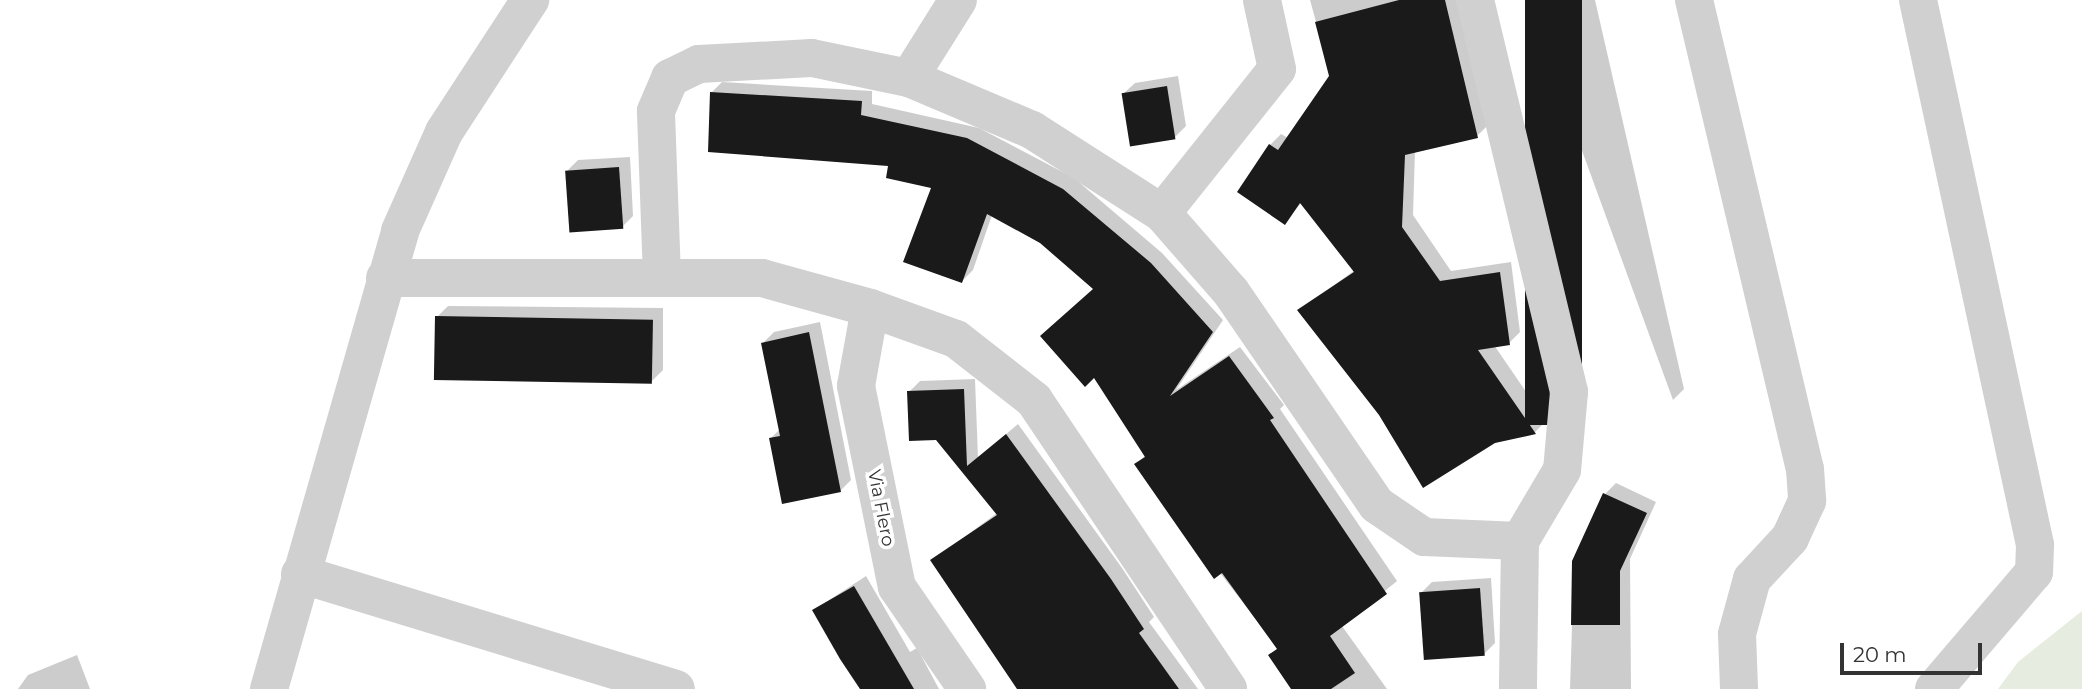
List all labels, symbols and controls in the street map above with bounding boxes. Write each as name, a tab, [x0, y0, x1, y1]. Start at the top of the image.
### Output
street label: Via Flero	[863, 468, 899, 548]
scale bar	[1844, 630, 1986, 674]
text: 20 m	[1853, 642, 1907, 667]

